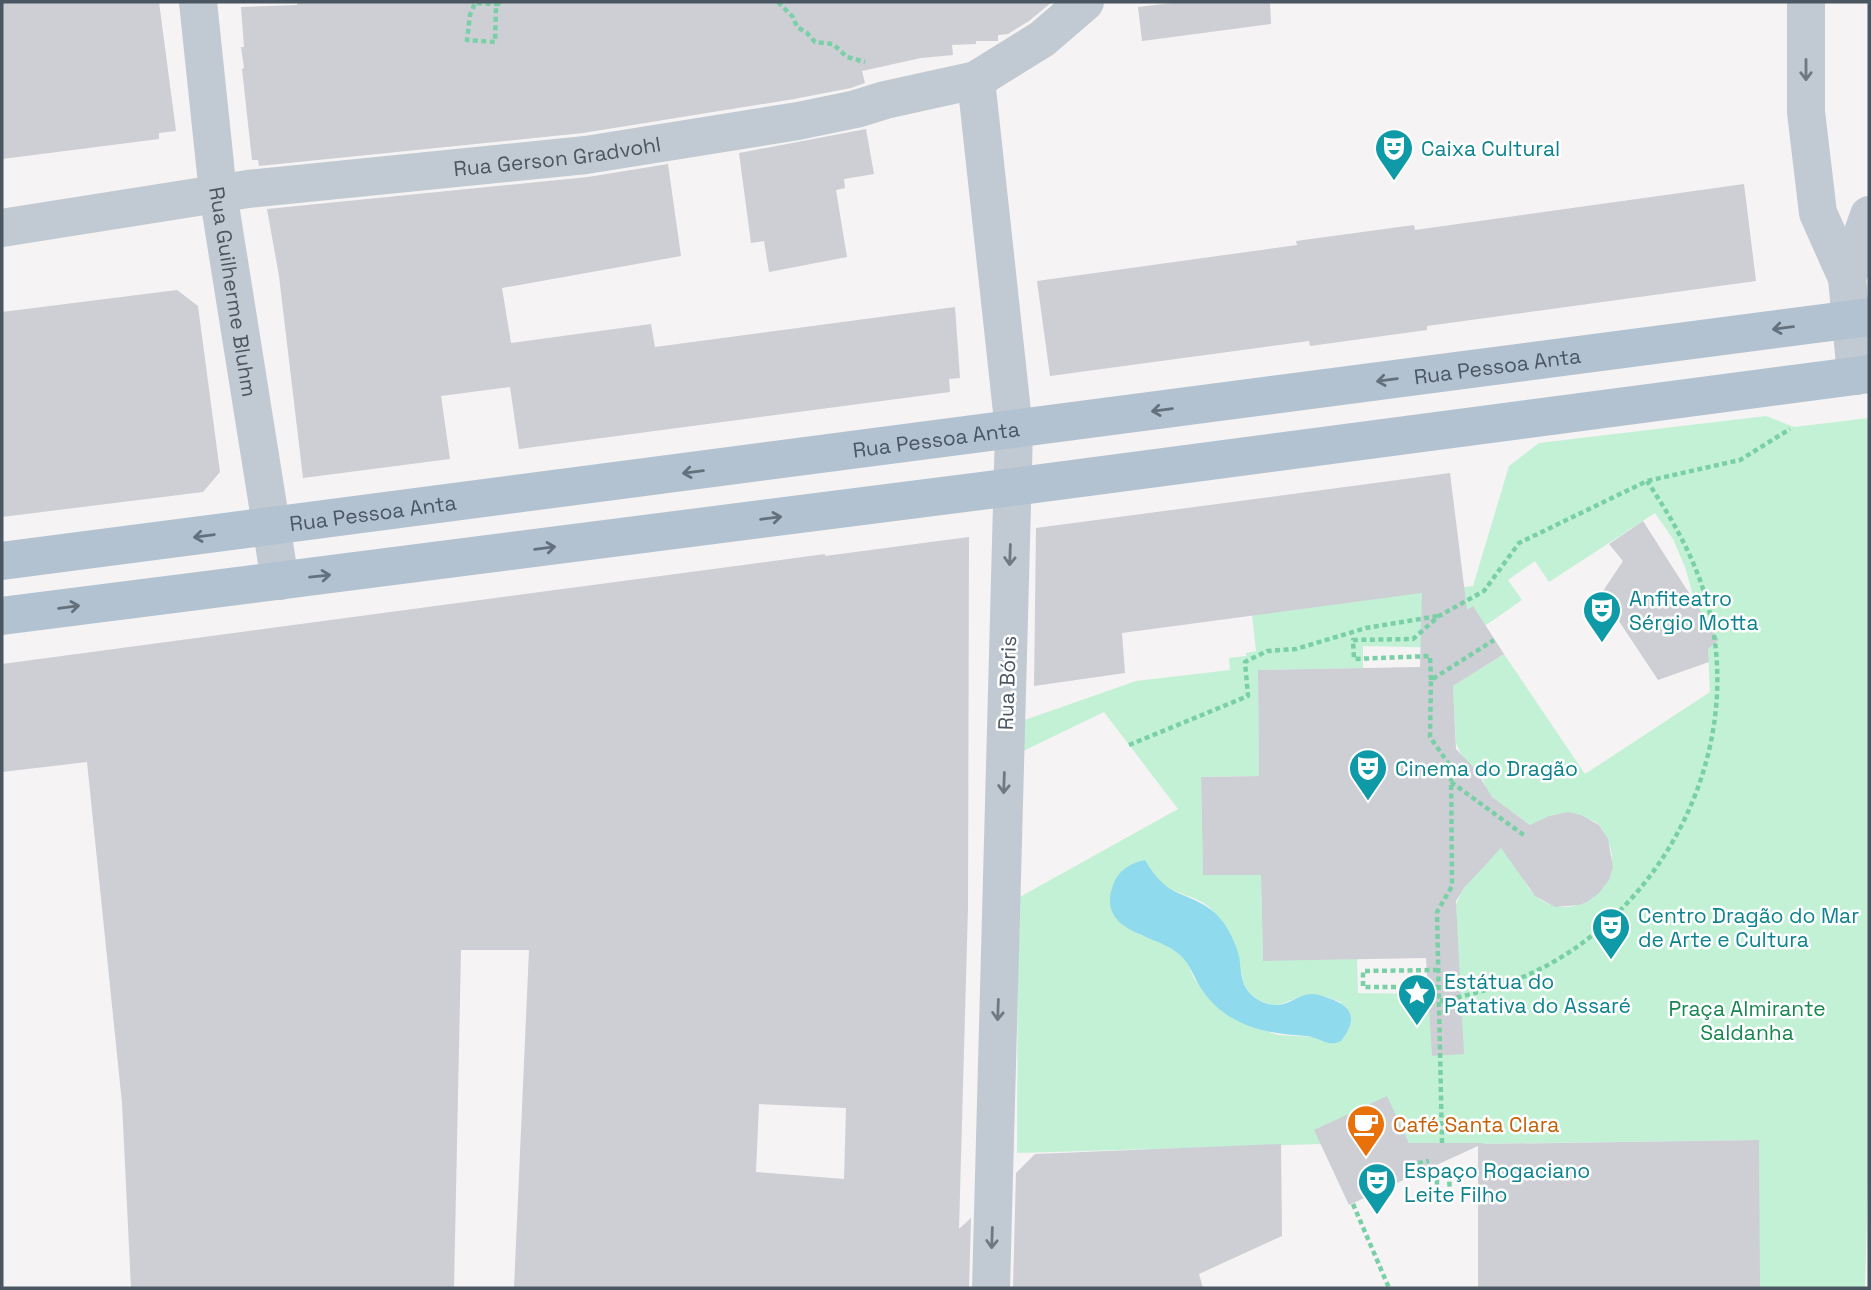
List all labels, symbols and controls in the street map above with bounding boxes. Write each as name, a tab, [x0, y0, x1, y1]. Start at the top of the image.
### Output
one-way arrow	[1799, 58, 1813, 81]
theatre icon: Caixa Cultural	[1373, 127, 1415, 182]
street label: Rua Gerson Gradvohl	[452, 130, 663, 182]
place label: Caixa Cultural	[1421, 135, 1560, 162]
street label: Rua Guilherme Bluhm	[204, 185, 264, 399]
one-way arrow	[1772, 321, 1795, 334]
street label: Rua Pessoa Anta	[1412, 341, 1582, 390]
one-way arrow	[1376, 373, 1399, 386]
one-way arrow	[1151, 404, 1174, 417]
street label: Rua Pessoa Anta	[851, 415, 1021, 463]
one-way arrow	[682, 465, 705, 478]
street label: Rua Pessoa Anta	[288, 488, 458, 537]
one-way arrow	[759, 512, 782, 525]
one-way arrow	[193, 529, 216, 542]
one-way arrow	[533, 541, 556, 554]
one-way arrow	[1004, 544, 1017, 567]
one-way arrow	[308, 570, 330, 583]
place label: Anfiteatro Sérgio Motta	[1629, 585, 1759, 636]
theatre icon: Anfiteatro Sérgio Motta	[1581, 589, 1623, 644]
one-way arrow	[58, 600, 80, 613]
street label: Rua Bóris	[992, 635, 1022, 731]
theatre icon: Cinema do Dragão	[1347, 747, 1389, 802]
place label: Cinema do Dragão	[1395, 755, 1578, 782]
one-way arrow	[998, 771, 1011, 794]
place label: Centro Dragão do Mar de Arte e Cultura	[1638, 902, 1859, 953]
theatre icon: Centro Dragão do Mar de Arte e Cultura	[1590, 906, 1632, 961]
place label: Estátua do Patativa do Assaré	[1444, 968, 1631, 1019]
place icon: Estátua do Patativa do Assaré	[1396, 972, 1438, 1027]
park label: Praça Almirante Saldanha	[1668, 995, 1826, 1046]
one-way arrow	[992, 999, 1005, 1022]
cafe icon: Café Santa Clara	[1345, 1103, 1387, 1158]
place label: Café Santa Clara	[1393, 1111, 1559, 1138]
place label: Espaço Rogaciano Leite Filho	[1404, 1157, 1590, 1208]
theatre icon: Espaço Rogaciano Leite Filho	[1356, 1161, 1398, 1216]
one-way arrow	[986, 1226, 999, 1249]

